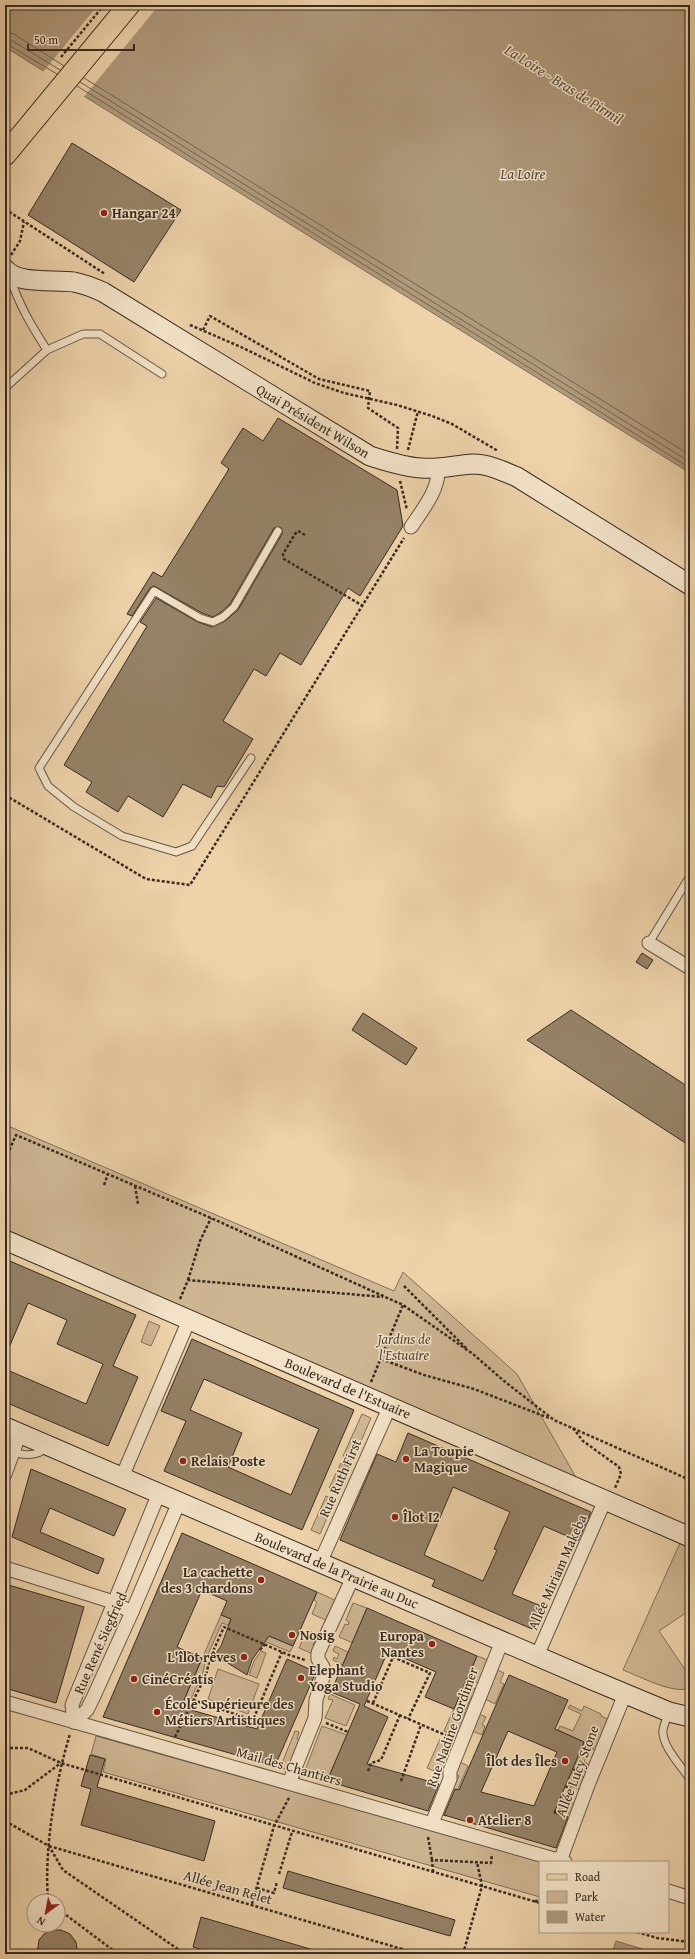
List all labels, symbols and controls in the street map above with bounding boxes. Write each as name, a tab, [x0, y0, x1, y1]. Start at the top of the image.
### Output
scale bar	[28, 26, 134, 52]
text: 50 m	[34, 31, 58, 48]
water label: La Loire - Bras de Pirmil	[500, 39, 627, 129]
water label: La Loire	[499, 163, 546, 184]
place label: Hangar 24	[112, 203, 176, 223]
marker: Hangar 24	[99, 208, 109, 218]
street label: Quai Président Wilson	[252, 379, 374, 463]
park label: Jardins de l'Estuaire	[375, 1329, 431, 1365]
street label: Boulevard de l'Estuaire	[282, 1352, 415, 1424]
street label: Rue Ruth First	[314, 1436, 366, 1520]
place label: La Toupie Magique	[414, 1441, 474, 1477]
place label: Relais Poste	[191, 1451, 265, 1471]
marker: La Toupie Magique	[401, 1454, 411, 1464]
marker: Relais Poste	[178, 1456, 188, 1466]
place label: Îlot I2	[402, 1507, 440, 1527]
street label: Allée Miriam Makeba	[523, 1511, 592, 1633]
marker: Îlot I2	[390, 1512, 400, 1522]
street label: Boulevard de la Prairie au Duc	[252, 1526, 422, 1614]
place label: La cachette des 3 chardons	[161, 1562, 253, 1598]
marker: La cachette des 3 chardons	[256, 1575, 266, 1585]
street label: Rue René Siegfried	[69, 1588, 132, 1697]
place label: Nosig	[300, 1625, 335, 1645]
place label: Europa Nantes	[380, 1626, 425, 1662]
marker: Nosig	[287, 1630, 297, 1640]
marker: Europa Nantes	[427, 1639, 437, 1649]
place label: L'îlot rêves	[167, 1647, 236, 1667]
marker: L'îlot rêves	[239, 1652, 249, 1662]
place label: Elephant Yoga Studio	[309, 1660, 383, 1696]
street label: Rue Nadine Gordimer	[421, 1664, 483, 1790]
place label: CinéCréatis	[142, 1669, 213, 1689]
marker: Elephant Yoga Studio	[296, 1673, 306, 1683]
marker: CinéCréatis	[129, 1674, 139, 1684]
place label: École Supérieure des Métiers Artistiques	[165, 1694, 294, 1730]
marker: École Supérieure des Métiers Artistiques	[152, 1707, 162, 1717]
street label: Allée Lucy Stone	[550, 1722, 604, 1820]
street label: Mail des Chantiers	[234, 1741, 344, 1791]
place label: Îlot des Îles	[485, 1751, 557, 1771]
marker: Îlot des Îles	[560, 1756, 570, 1766]
place label: Atelier 8	[478, 1810, 531, 1830]
marker: Atelier 8	[465, 1815, 475, 1825]
legend	[539, 1861, 669, 1933]
street label: Allée Jean Relet	[181, 1865, 275, 1909]
text: Road	[575, 1868, 601, 1885]
text: Park	[575, 1888, 599, 1905]
north arrow	[26, 1893, 66, 1933]
text: Water	[575, 1908, 605, 1925]
text: N	[33, 1912, 48, 1930]

